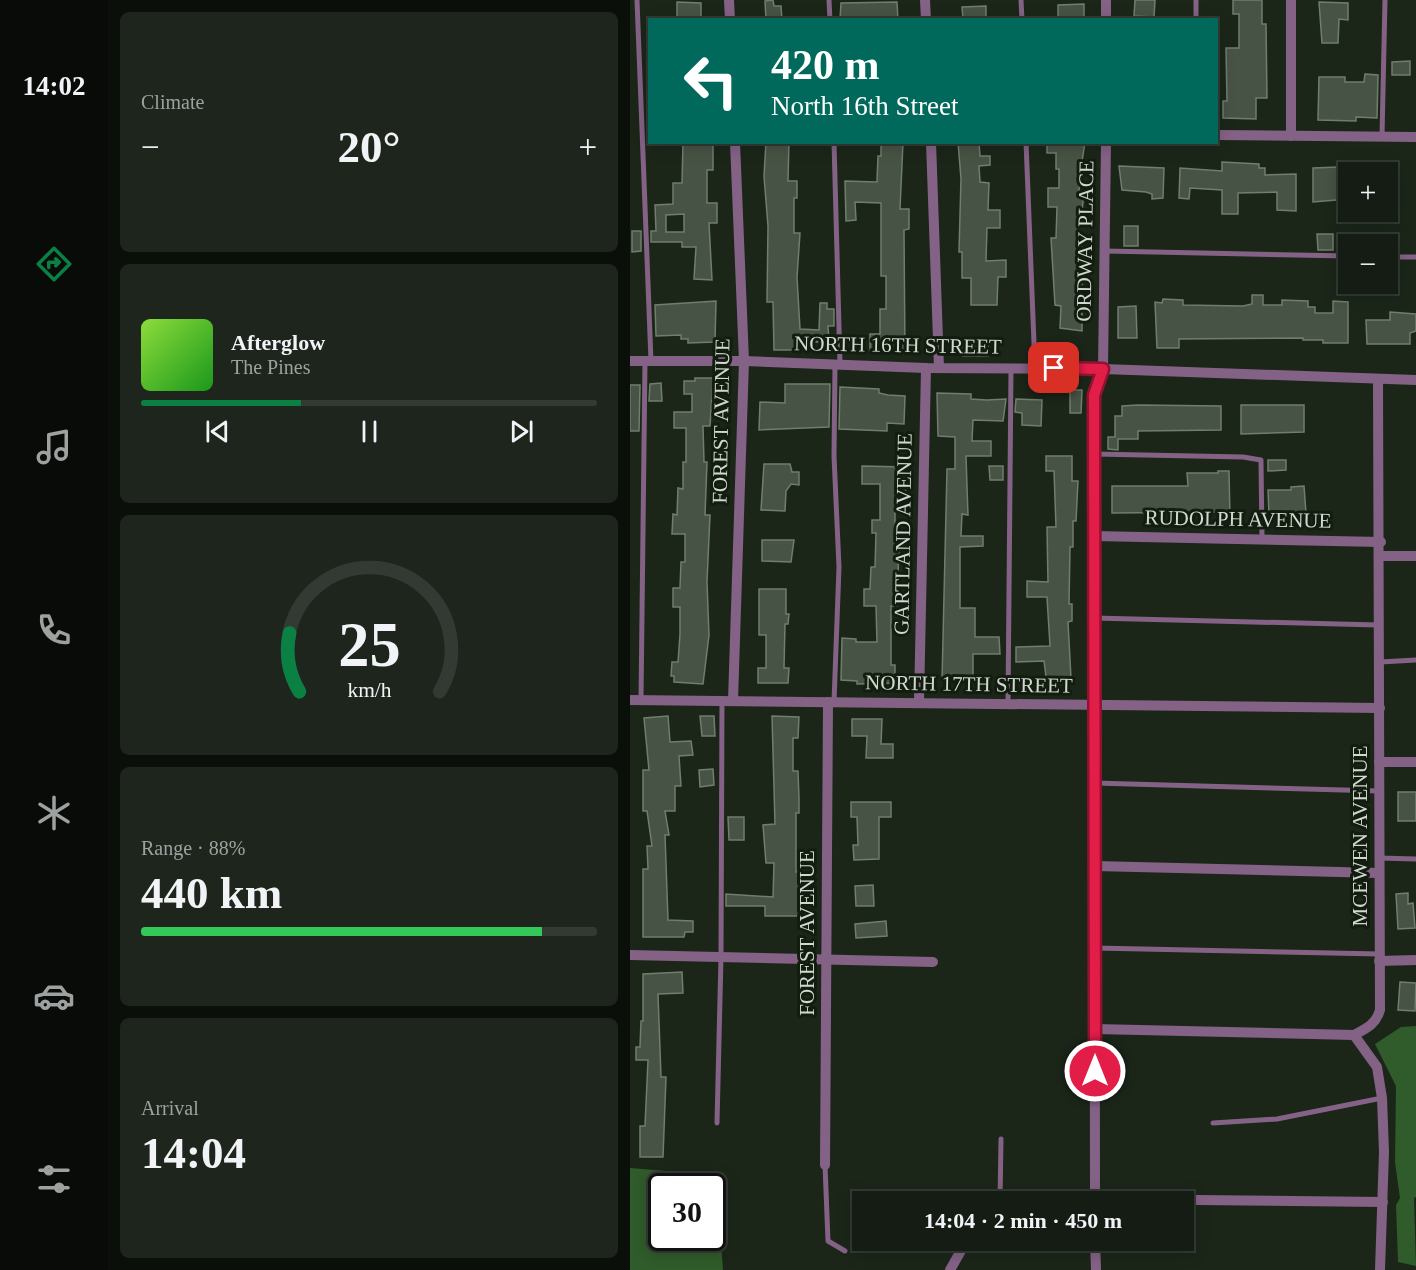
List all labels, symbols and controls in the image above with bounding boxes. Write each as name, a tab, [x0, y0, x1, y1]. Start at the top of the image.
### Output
icon: left	[672, 42, 750, 120]
text: 420 m	[771, 42, 880, 88]
text: 14:02	[23, 71, 86, 101]
text: Climate	[141, 91, 204, 113]
text: North 16th Street	[771, 91, 958, 121]
text: 20°	[338, 122, 401, 172]
text: −	[141, 129, 160, 165]
text: +	[578, 129, 597, 165]
street label: ORDWAY PLACE	[1072, 160, 1098, 322]
map controls	[1338, 162, 1398, 294]
button: +	[1338, 162, 1398, 222]
button: −	[1338, 234, 1398, 294]
icon: directions	[33, 243, 75, 285]
text: Afterglow	[231, 330, 325, 355]
street label: NORTH 16TH STREET	[794, 331, 1002, 359]
street label: FOREST AVENUE	[708, 338, 734, 504]
pin	[1028, 342, 1079, 393]
icon: arrive	[1037, 351, 1070, 384]
text: The Pines	[231, 356, 310, 378]
icon: previous	[201, 415, 234, 448]
icon: pause	[353, 415, 386, 448]
icon: next	[505, 415, 538, 448]
icon: music	[33, 426, 75, 468]
street label: GARTLAND AVENUE	[889, 433, 917, 635]
street label: RUDOLPH AVENUE	[1144, 505, 1332, 533]
icon: phone	[33, 609, 75, 651]
text: 25	[338, 610, 400, 679]
street label: NORTH 17TH STREET	[865, 670, 1073, 698]
text: km/h	[347, 678, 391, 702]
street label: MCEWEN AVENUE	[1348, 745, 1372, 927]
icon: climate	[33, 792, 75, 834]
text: Range · 88%	[141, 837, 245, 859]
street label: FOREST AVENUE	[795, 850, 819, 1016]
text: 440 km	[141, 868, 282, 918]
icon: car	[33, 975, 75, 1017]
position arrow	[1063, 1039, 1127, 1103]
text: Arrival	[141, 1097, 199, 1119]
text: 14:04	[141, 1128, 246, 1178]
icon: filters	[33, 1158, 75, 1200]
speed limit sign: 30	[648, 1173, 726, 1251]
text: 14:04 · 2 min · 450 m	[924, 1208, 1122, 1233]

